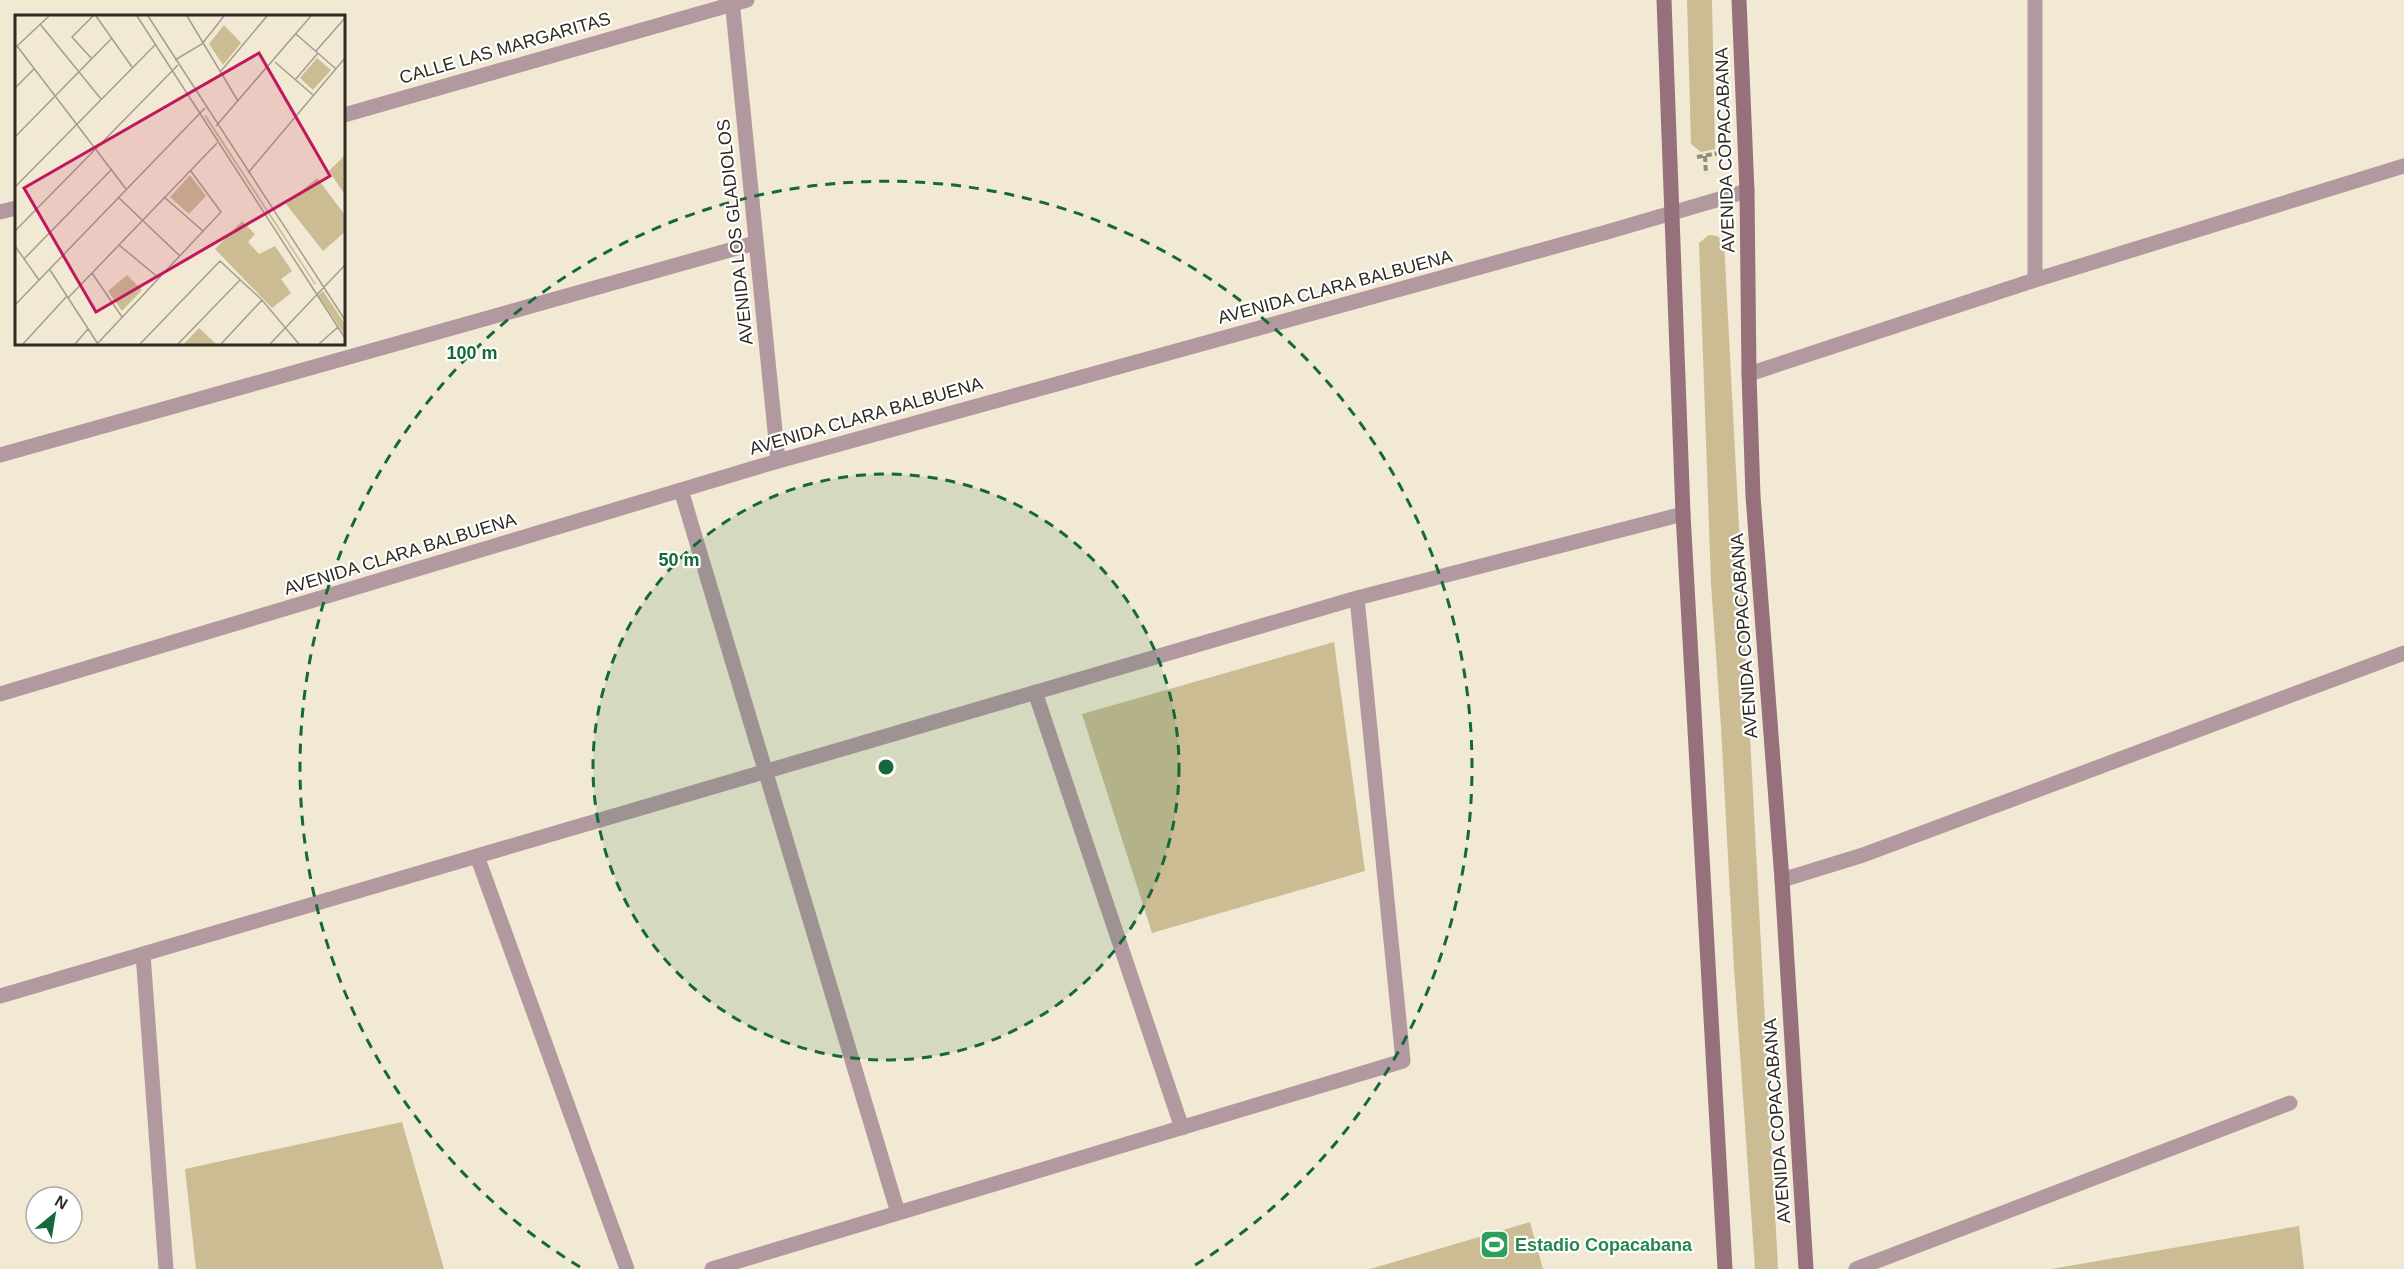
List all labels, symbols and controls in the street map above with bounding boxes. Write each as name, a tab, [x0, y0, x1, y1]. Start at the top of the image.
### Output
street label: CALLE LAS MARGARITAS	[397, 8, 613, 88]
inset map	[15, 15, 345, 345]
street label: AVENIDA COPACABANA	[1711, 47, 1739, 253]
street label: AVENIDA LOS GLADIOLOS	[713, 118, 757, 346]
street label: AVENIDA CLARA BALBUENA	[1216, 246, 1454, 328]
text: 100 m	[446, 343, 498, 363]
street label: AVENIDA CLARA BALBUENA	[747, 373, 985, 459]
street label: AVENIDA CLARA BALBUENA	[281, 509, 519, 599]
street label: AVENIDA COPACABANA	[1727, 533, 1761, 739]
text: 50 m	[658, 550, 700, 570]
centre of rings	[876, 757, 896, 777]
street label: AVENIDA COPACABANA	[1760, 1018, 1794, 1224]
north arrow	[24, 1185, 84, 1245]
text: N	[52, 1192, 71, 1213]
sports icon: Estadio Copacabana	[1478, 1229, 1510, 1261]
place label: Estadio Copacabana	[1515, 1235, 1693, 1255]

